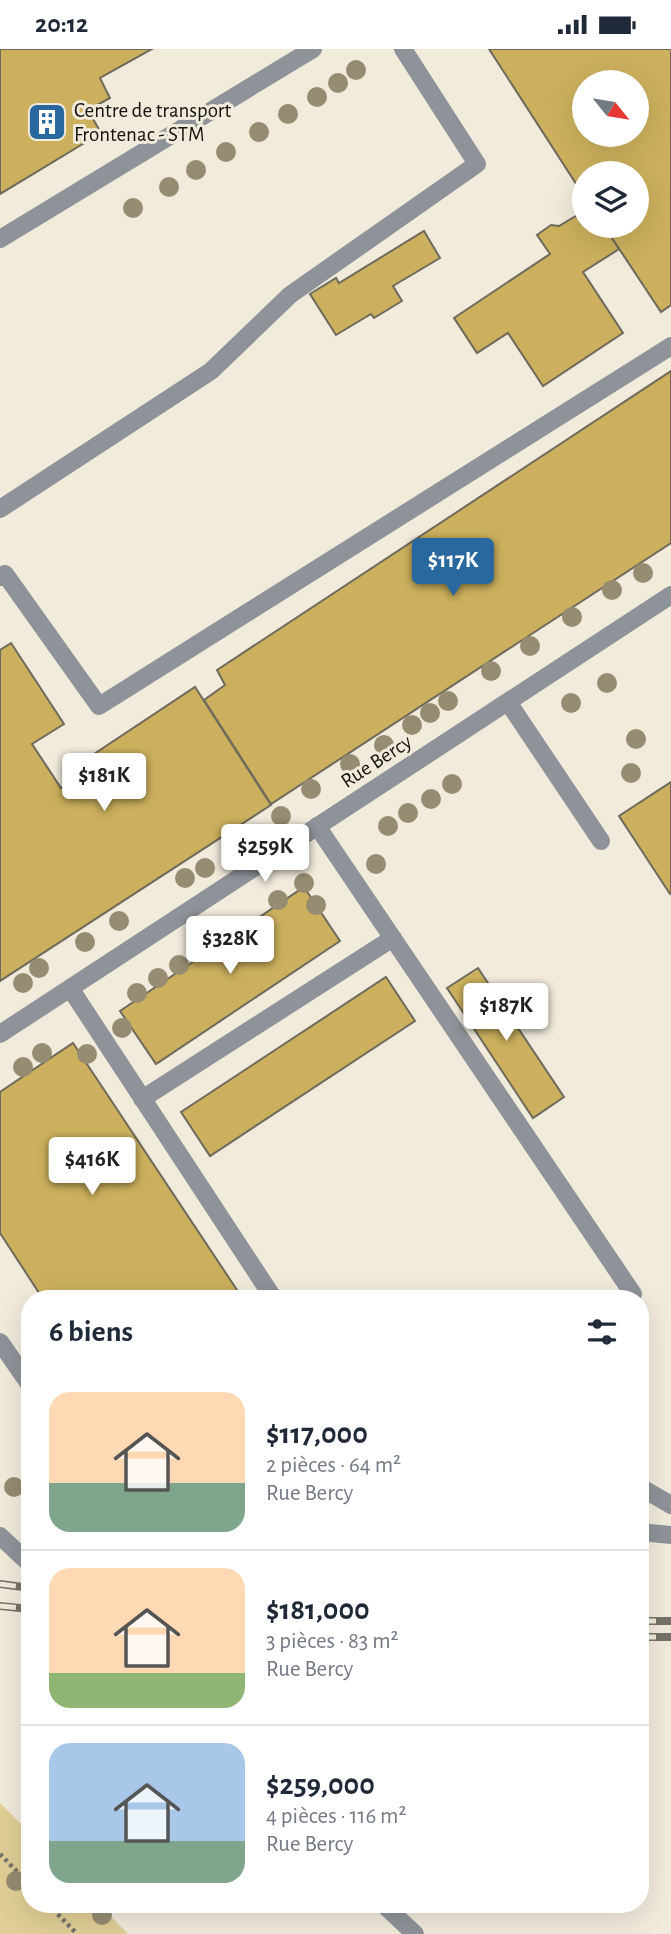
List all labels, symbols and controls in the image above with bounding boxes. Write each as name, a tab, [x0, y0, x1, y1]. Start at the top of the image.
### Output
text: 20:12	[35, 11, 88, 37]
north arrow	[572, 70, 649, 147]
map controls	[572, 70, 649, 238]
place label: Centre de transport Frontenac - STM	[74, 100, 232, 145]
building icon: Centre de transport Frontenac - STM	[26, 101, 68, 143]
button: layers	[572, 161, 649, 238]
pin: $117K	[404, 539, 502, 598]
text: $117K	[428, 549, 478, 572]
street label: Rue Bercy	[337, 731, 415, 792]
pin: $181K	[55, 753, 153, 813]
text: $181K	[78, 764, 130, 787]
pin: $259K	[216, 825, 314, 884]
text: $259K	[237, 835, 293, 858]
pin: $328K	[181, 916, 279, 976]
text: $328K	[202, 927, 258, 950]
pin: $187K	[457, 983, 555, 1043]
text: $187K	[479, 994, 533, 1017]
pin: $416K	[43, 1137, 141, 1197]
text: $416K	[65, 1148, 119, 1171]
icon: filters	[583, 1313, 621, 1351]
text: 6 biens	[49, 1317, 133, 1347]
text: $117,000	[266, 1419, 368, 1449]
icon: home	[105, 1420, 189, 1504]
text: 2 pièces · 64 m²	[266, 1454, 401, 1477]
text: Rue Bercy	[266, 1482, 353, 1505]
text: $181,000	[266, 1595, 370, 1625]
icon: home	[105, 1596, 189, 1680]
text: 3 pièces · 83 m²	[266, 1630, 399, 1653]
text: Rue Bercy	[266, 1658, 353, 1681]
text: $259,000	[266, 1770, 375, 1800]
icon: home	[105, 1771, 189, 1855]
text: 4 pièces · 116 m²	[266, 1805, 406, 1828]
text: Rue Bercy	[266, 1833, 353, 1856]

